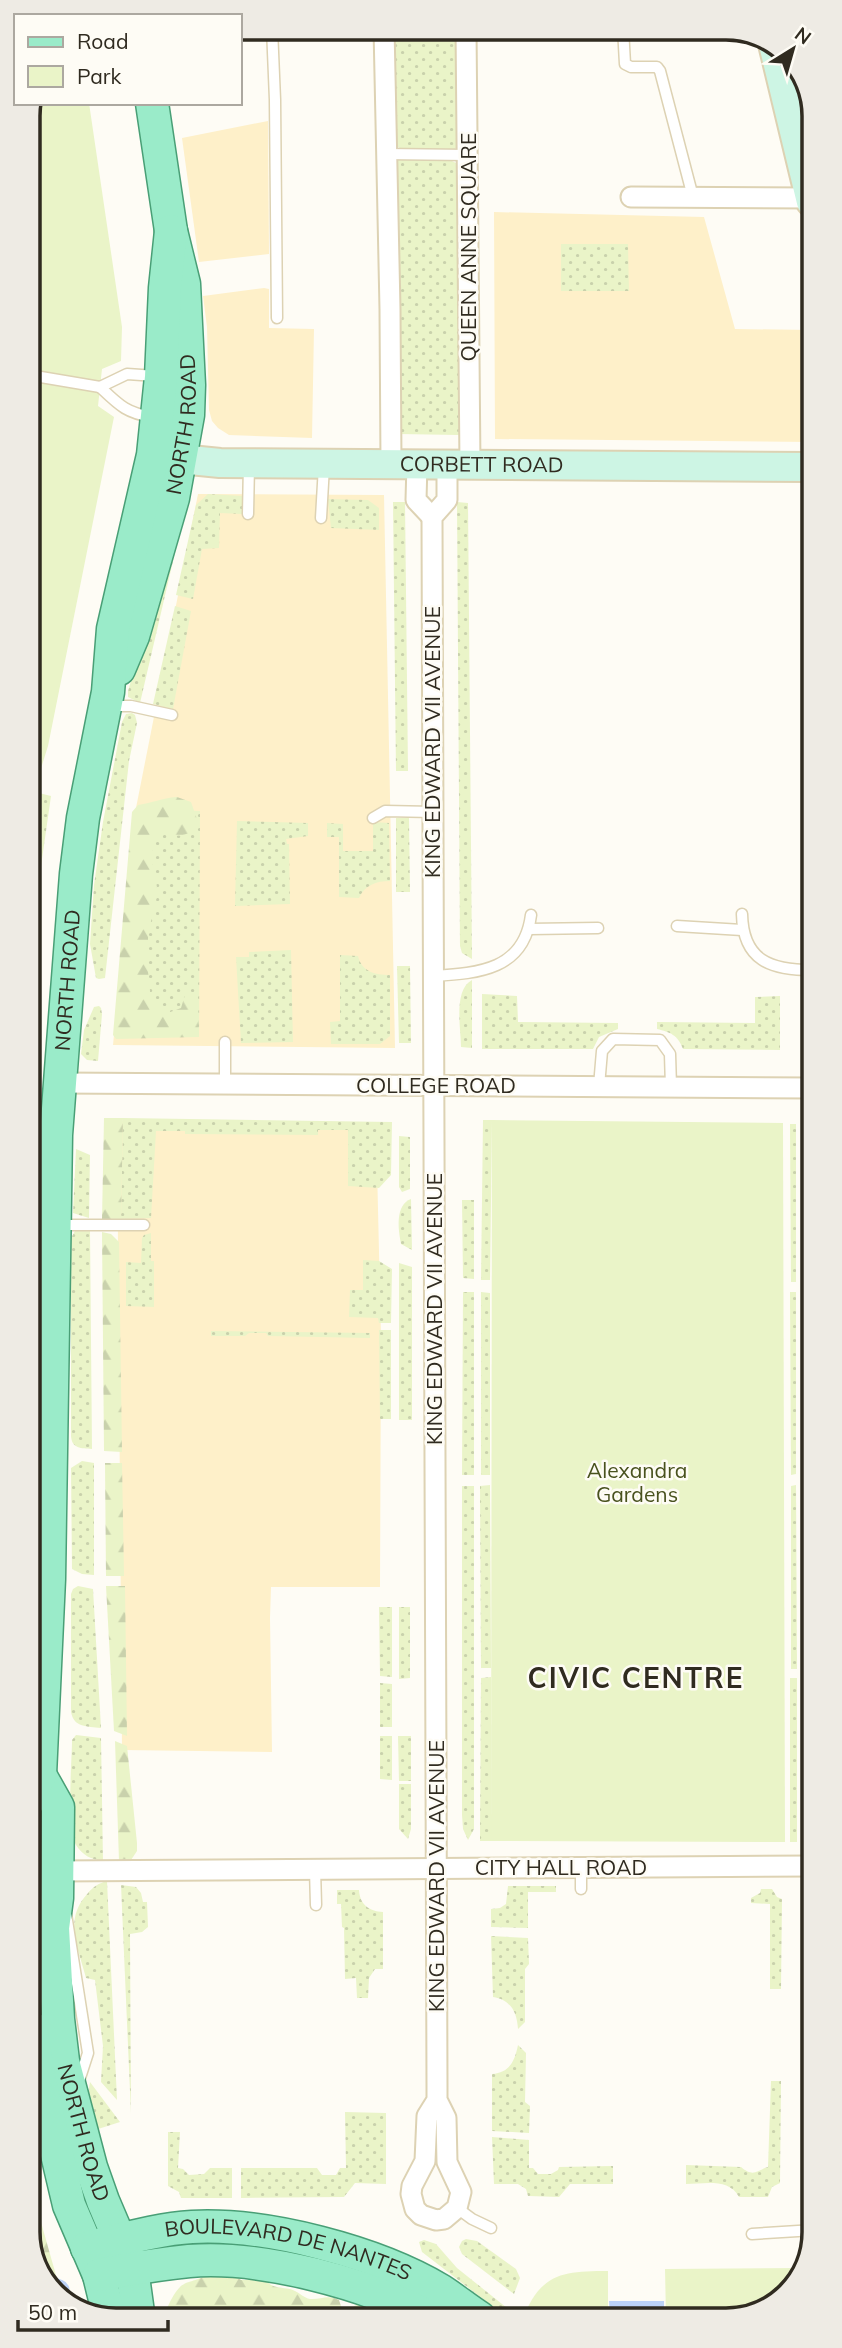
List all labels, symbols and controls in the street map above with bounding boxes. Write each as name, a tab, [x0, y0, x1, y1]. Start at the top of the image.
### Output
legend	[14, 14, 242, 105]
north arrow	[758, 14, 828, 84]
text: N	[790, 22, 816, 49]
text: Road	[77, 28, 128, 54]
text: Park	[77, 63, 121, 89]
street label: QUEEN ANNE SQUARE	[455, 133, 481, 361]
street label: NORTH ROAD	[160, 353, 201, 497]
street label: CORBETT ROAD	[400, 450, 564, 477]
street label: KING EDWARD VII AVENUE	[419, 606, 445, 878]
street label: NORTH ROAD	[48, 908, 85, 1052]
street label: COLLEGE ROAD	[356, 1072, 516, 1098]
street label: KING EDWARD VII AVENUE	[421, 1173, 447, 1445]
park label: Alexandra Gardens	[587, 1457, 687, 1507]
district label: CIVIC CENTRE	[528, 1660, 744, 1695]
street label: KING EDWARD VII AVENUE	[423, 1740, 449, 2012]
street label: CITY HALL ROAD	[475, 1854, 647, 1880]
street label: NORTH ROAD	[52, 2061, 116, 2205]
street label: BOULEVARD DE NANTES	[163, 2213, 416, 2285]
scale bar	[18, 2288, 168, 2332]
text: 50 m	[28, 2299, 77, 2325]

